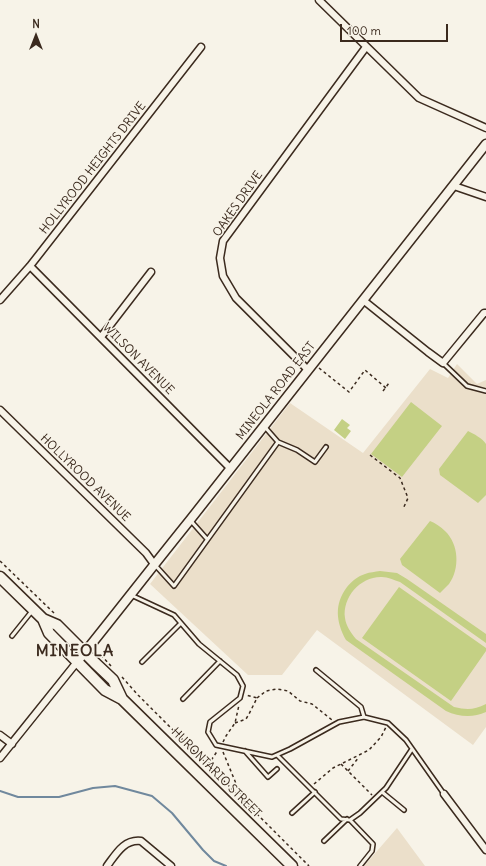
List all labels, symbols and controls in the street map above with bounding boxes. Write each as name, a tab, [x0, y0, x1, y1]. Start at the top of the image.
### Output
north arrow	[16, 16, 56, 56]
scale bar	[342, 16, 450, 42]
text: N	[32, 17, 40, 31]
text: 100 m	[347, 23, 381, 38]
street label: HOLLYROOD HEIGHTS DRIVE	[37, 99, 149, 237]
street label: OAKES DRIVE	[210, 168, 266, 240]
street label: WILSON AVENUE	[99, 320, 177, 398]
street label: MINEOLA ROAD EAST	[233, 339, 319, 443]
street label: HOLLYROOD AVENUE	[37, 431, 133, 525]
district label: MINEOLA	[36, 641, 114, 661]
street label: HURONTARIO STREET	[168, 725, 264, 821]

